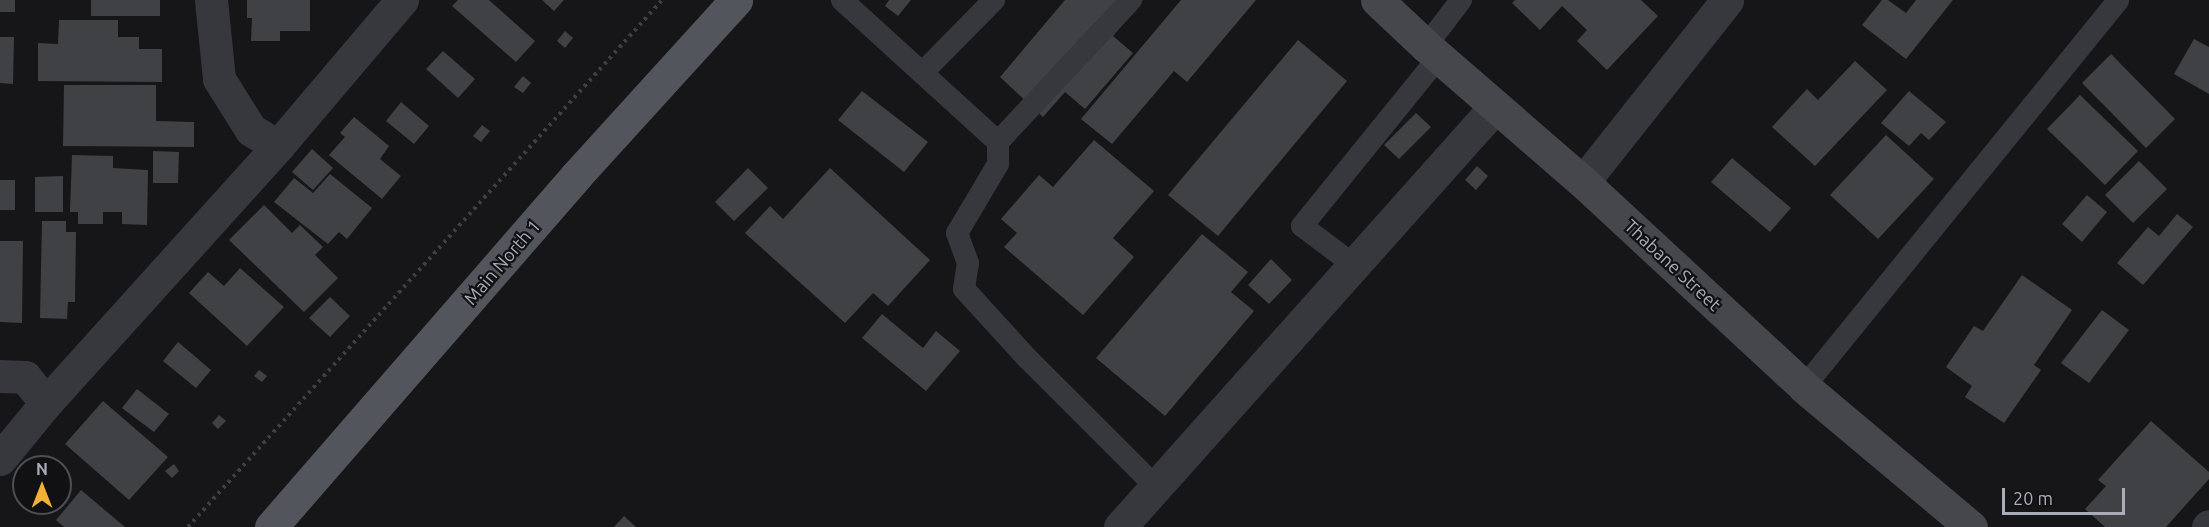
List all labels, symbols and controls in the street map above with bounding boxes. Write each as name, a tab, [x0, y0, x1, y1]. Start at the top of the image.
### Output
street label: Main North 1	[459, 215, 545, 309]
street label: Thabane Street	[1620, 215, 1726, 315]
north arrow	[12, 455, 72, 515]
text: N	[36, 460, 48, 478]
scale bar	[2005, 476, 2128, 514]
text: 20 m	[2013, 488, 2053, 508]

